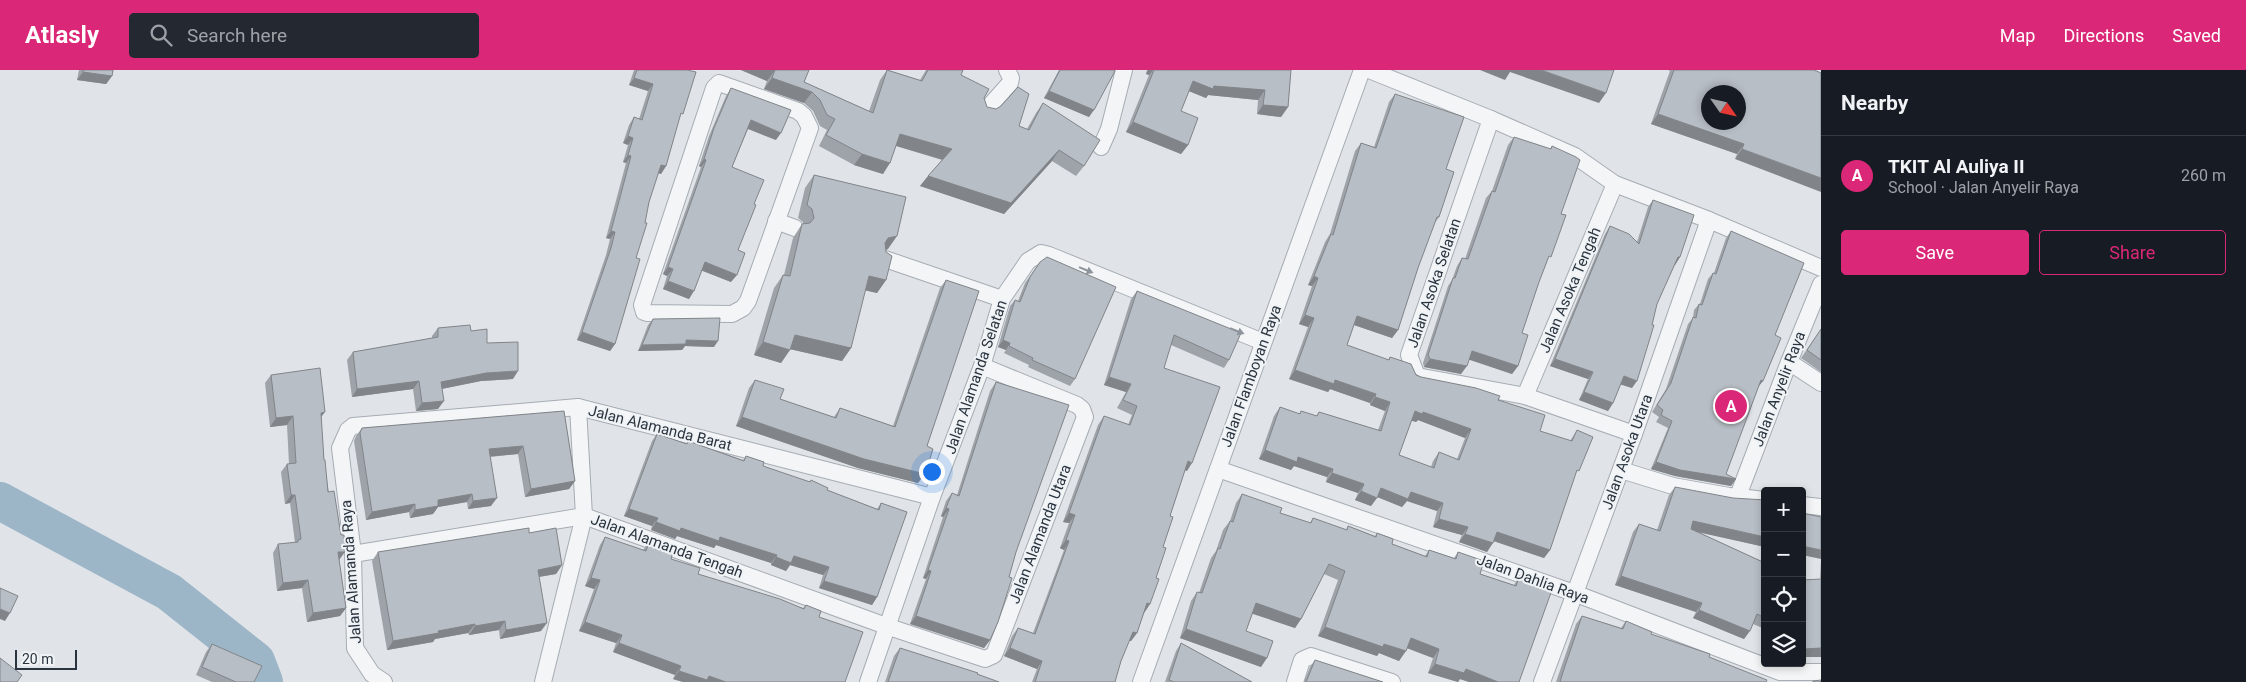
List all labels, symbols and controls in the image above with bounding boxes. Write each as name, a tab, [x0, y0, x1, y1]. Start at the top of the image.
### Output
search box	[129, 13, 479, 58]
text: Atlasly	[25, 21, 99, 49]
icon: search	[147, 21, 175, 49]
text: Search here	[187, 24, 287, 47]
text: Map	[2000, 25, 2035, 46]
text: Directions	[2063, 25, 2144, 46]
text: Saved	[2172, 25, 2221, 46]
north arrow	[1701, 85, 1746, 130]
text: Nearby	[1841, 91, 1908, 115]
text: TKIT Al Auliya II	[1888, 155, 2024, 178]
text: A	[1852, 166, 1862, 185]
text: 260 m	[2181, 166, 2226, 185]
text: School · Jalan Anyelir Raya	[1888, 178, 2079, 197]
street label: Jalan Asoka Selatan	[1403, 216, 1465, 350]
street label: Jalan Asoka Tengah	[1535, 224, 1605, 356]
button: Save	[1841, 230, 2029, 275]
button: Share	[2039, 230, 2226, 275]
one-way arrow	[1079, 267, 1094, 275]
street label: Jalan Alamanda Selatan	[941, 298, 1011, 456]
street label: Jalan Flamboyan Raya	[1217, 302, 1285, 450]
one-way arrow	[1230, 327, 1245, 335]
street label: Jalan Anyelir Raya	[1749, 329, 1809, 449]
pin: A	[1715, 387, 1747, 425]
street label: Jalan Asoka Utara	[1598, 392, 1656, 512]
street label: Jalan Alamanda Barat	[586, 401, 734, 455]
your location	[919, 459, 945, 485]
street label: Jalan Alamanda Utara	[1005, 462, 1075, 606]
map controls	[1761, 487, 1806, 667]
button: +	[1761, 487, 1806, 532]
street label: Jalan Alamanda Raya	[337, 499, 365, 645]
street label: Jalan Alamanda Tengah	[588, 510, 746, 582]
button: −	[1761, 532, 1806, 577]
street label: Jalan Dahlia Raya	[1474, 550, 1592, 608]
button: locate	[1761, 577, 1806, 622]
button: layers	[1761, 622, 1806, 667]
scale bar	[15, 647, 78, 670]
text: 20 m	[22, 651, 54, 667]

